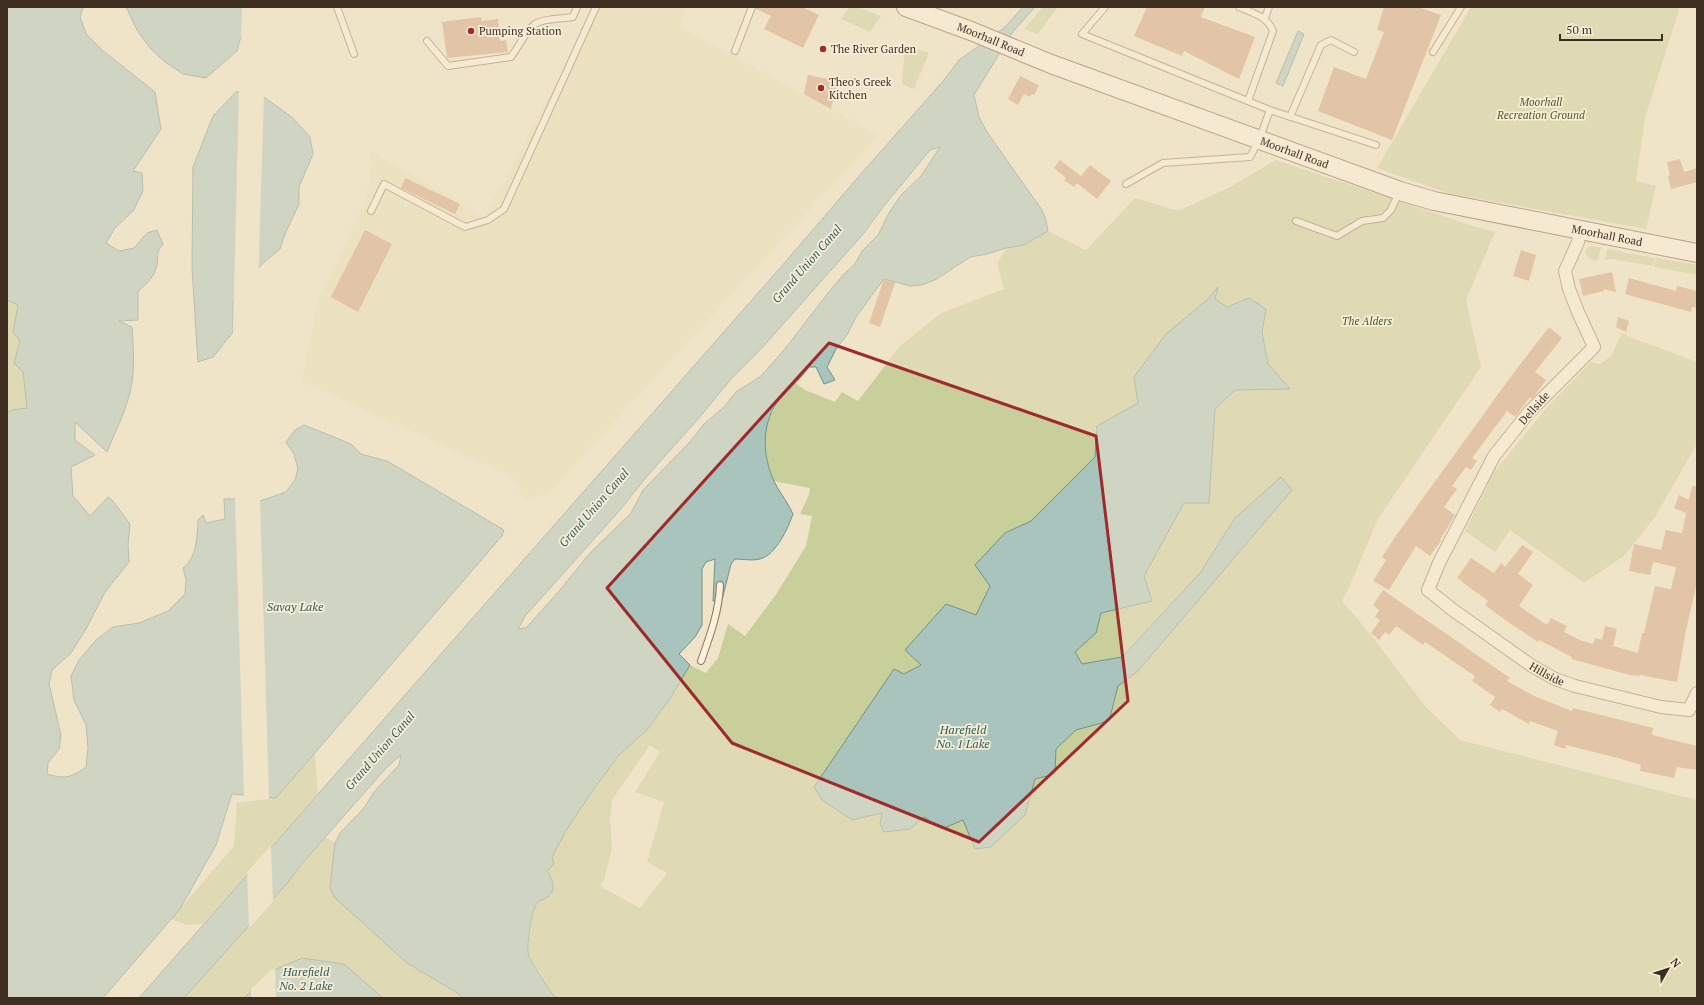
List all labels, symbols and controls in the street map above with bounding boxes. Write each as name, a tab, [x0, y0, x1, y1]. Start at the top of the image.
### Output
scale bar	[1560, 16, 1662, 42]
street label: Moorhall Road	[955, 20, 1027, 59]
text: 50 m	[1566, 22, 1593, 37]
place label: Pumping Station	[479, 24, 562, 38]
marker: Pumping Station	[466, 26, 476, 36]
place label: The River Garden	[831, 42, 917, 56]
marker: The River Garden	[818, 44, 828, 54]
place label: Theo's Greek Kitchen	[829, 75, 892, 102]
marker: Theo's Greek Kitchen	[816, 83, 826, 93]
park label: Moorhall Recreation Ground	[1496, 95, 1585, 122]
street label: Moorhall Road	[1258, 134, 1331, 171]
water label: Grand Union Canal	[769, 221, 845, 306]
street label: Moorhall Road	[1570, 221, 1644, 249]
park label: The Alders	[1342, 314, 1393, 328]
street label: Dellside	[1516, 388, 1553, 427]
water label: Grand Union Canal	[556, 465, 632, 550]
water label: Savay Lake	[267, 599, 324, 614]
street label: Hillside	[1527, 659, 1567, 689]
water label: Grand Union Canal	[342, 708, 418, 793]
water label: Harefield No. 1 Lake	[935, 722, 990, 751]
north arrow	[1648, 949, 1688, 989]
text: N	[1668, 955, 1684, 971]
water label: Harefield No. 2 Lake	[278, 964, 333, 993]

